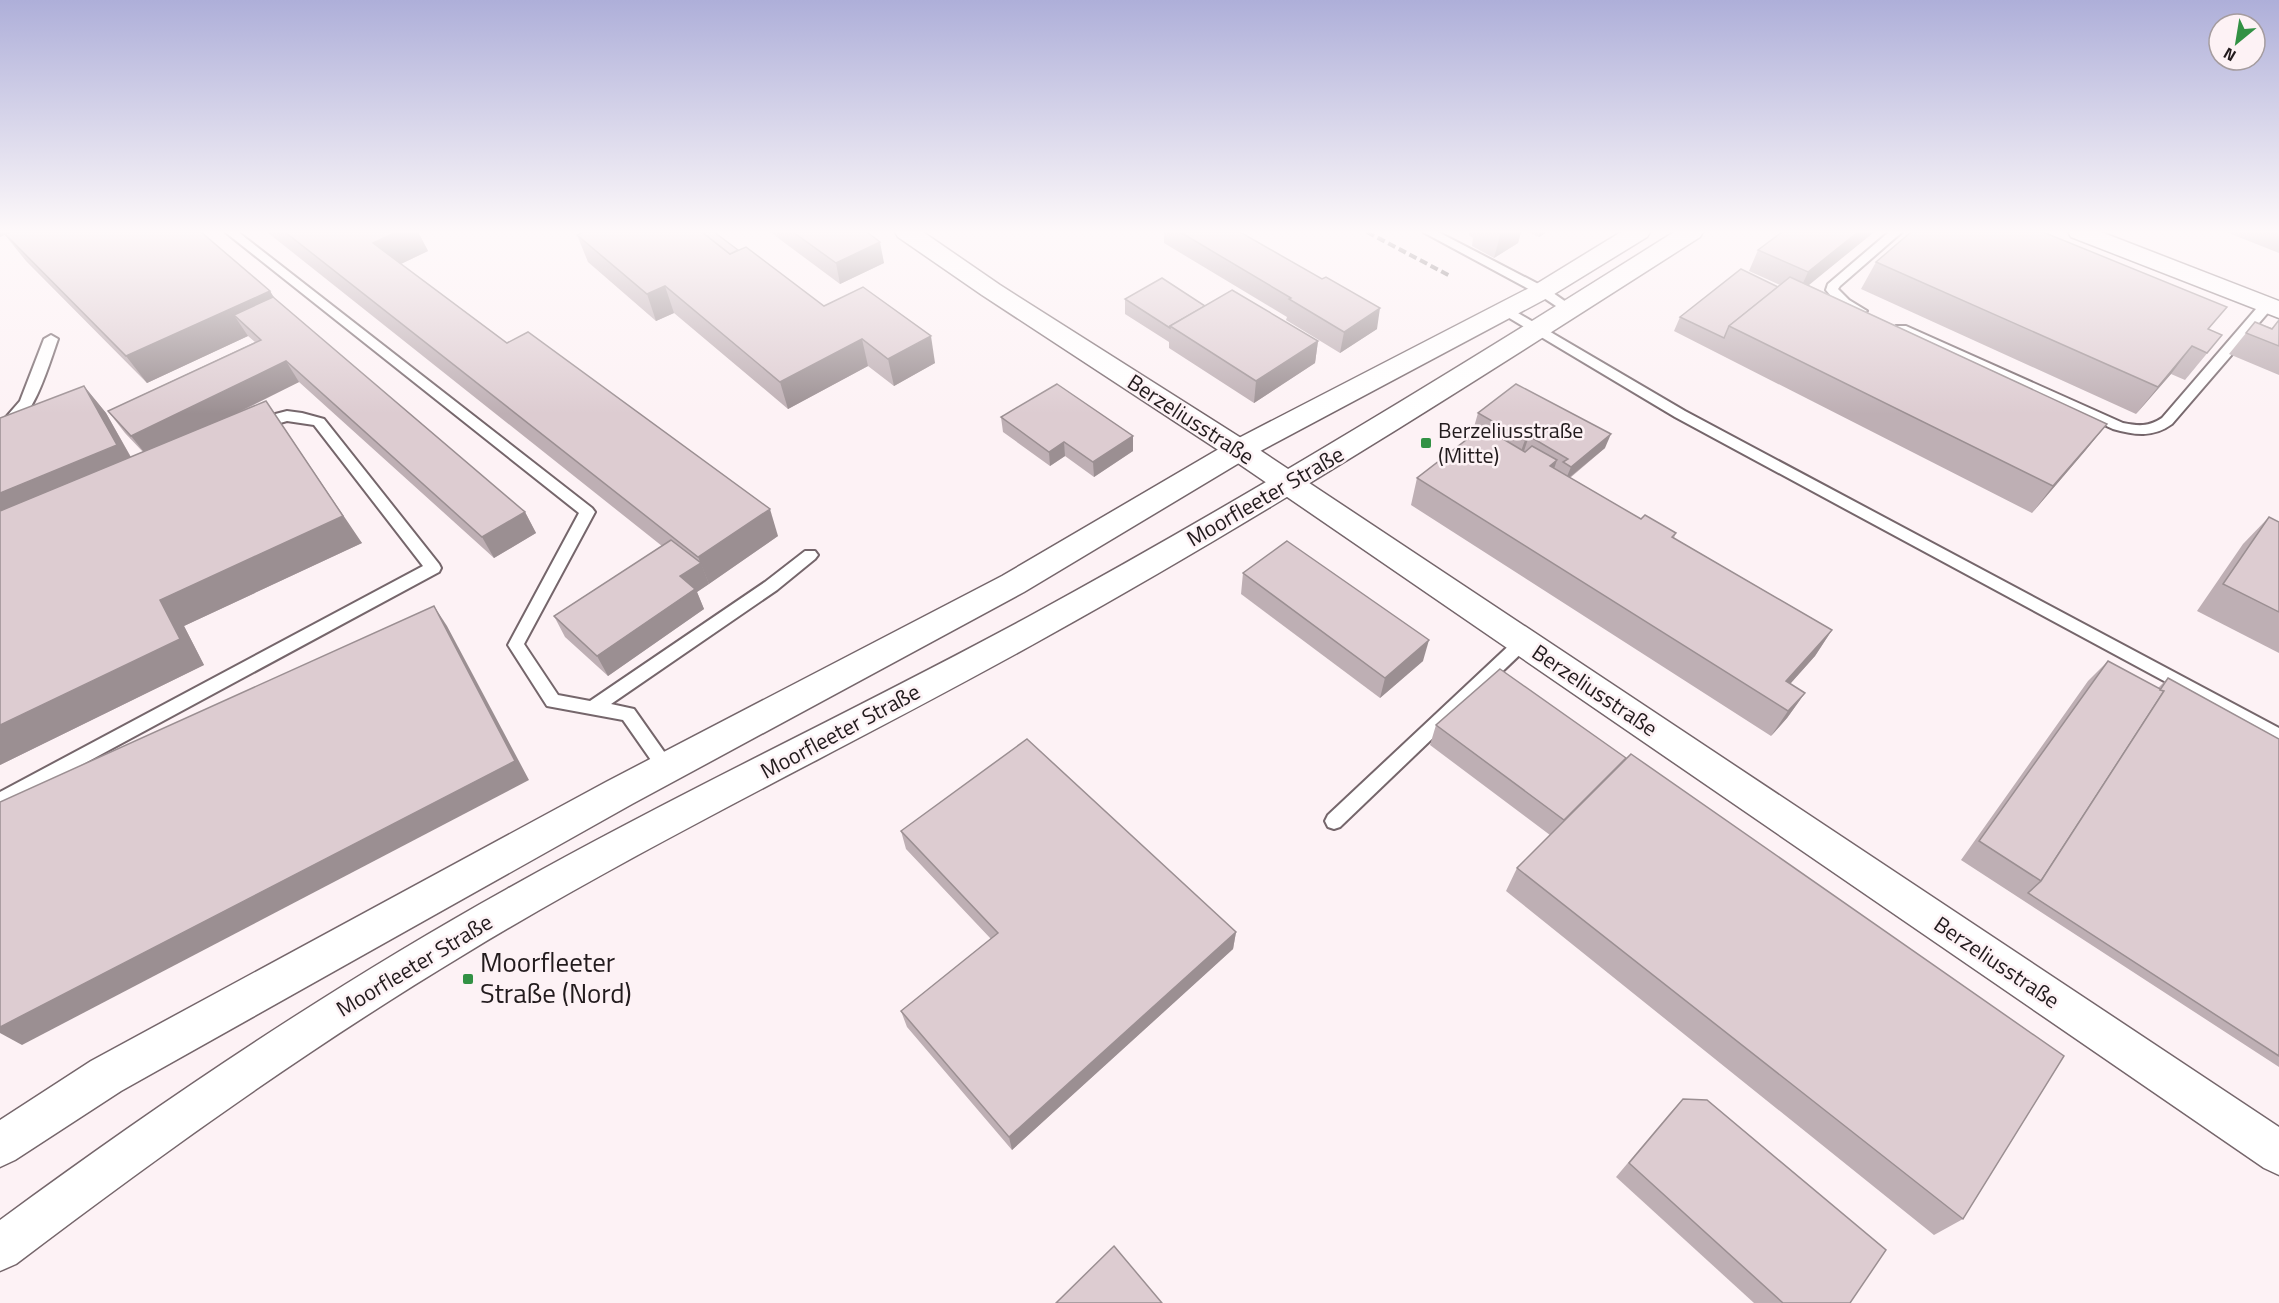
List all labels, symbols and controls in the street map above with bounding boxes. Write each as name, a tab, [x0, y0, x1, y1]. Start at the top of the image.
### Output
north arrow	[2207, 12, 2267, 72]
text: N	[2219, 42, 2240, 68]
street label: Berzeliusstraße	[1121, 365, 1261, 473]
place label: Berzeliusstraße (Mitte)	[1438, 413, 1583, 472]
marker: Berzeliusstraße (Mitte)	[1419, 436, 1433, 450]
street label: Moorfleeter Straße	[1180, 437, 1350, 555]
street label: Berzeliusstraße	[1525, 635, 1665, 745]
street label: Moorfleeter Straße	[754, 674, 926, 788]
street label: Moorfleeter Straße	[329, 905, 499, 1025]
street label: Berzeliusstraße	[1927, 907, 2067, 1017]
place label: Moorfleeter Straße (Nord)	[480, 941, 632, 1013]
marker: Moorfleeter Straße (Nord)	[461, 972, 475, 986]

